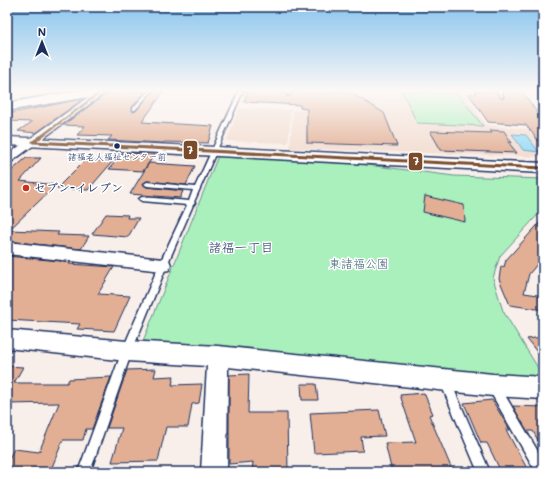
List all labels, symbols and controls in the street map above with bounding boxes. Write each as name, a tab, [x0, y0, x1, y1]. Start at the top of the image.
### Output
north arrow	[22, 22, 62, 62]
text: N	[38, 24, 46, 39]
line badge: 7	[183, 140, 198, 160]
marker: 諸福老人福祉センター前	[112, 141, 122, 151]
text: 7	[187, 142, 193, 157]
place label: 諸福老人福祉センター前	[68, 151, 166, 162]
line badge: 7	[408, 152, 423, 171]
text: 7	[413, 153, 419, 168]
place label: セブン-イレブン	[34, 179, 123, 195]
marker: セブン-イレブン	[21, 183, 31, 193]
district label: 諸福一丁目	[208, 238, 274, 255]
park label: 東諸福公園	[329, 255, 389, 271]

